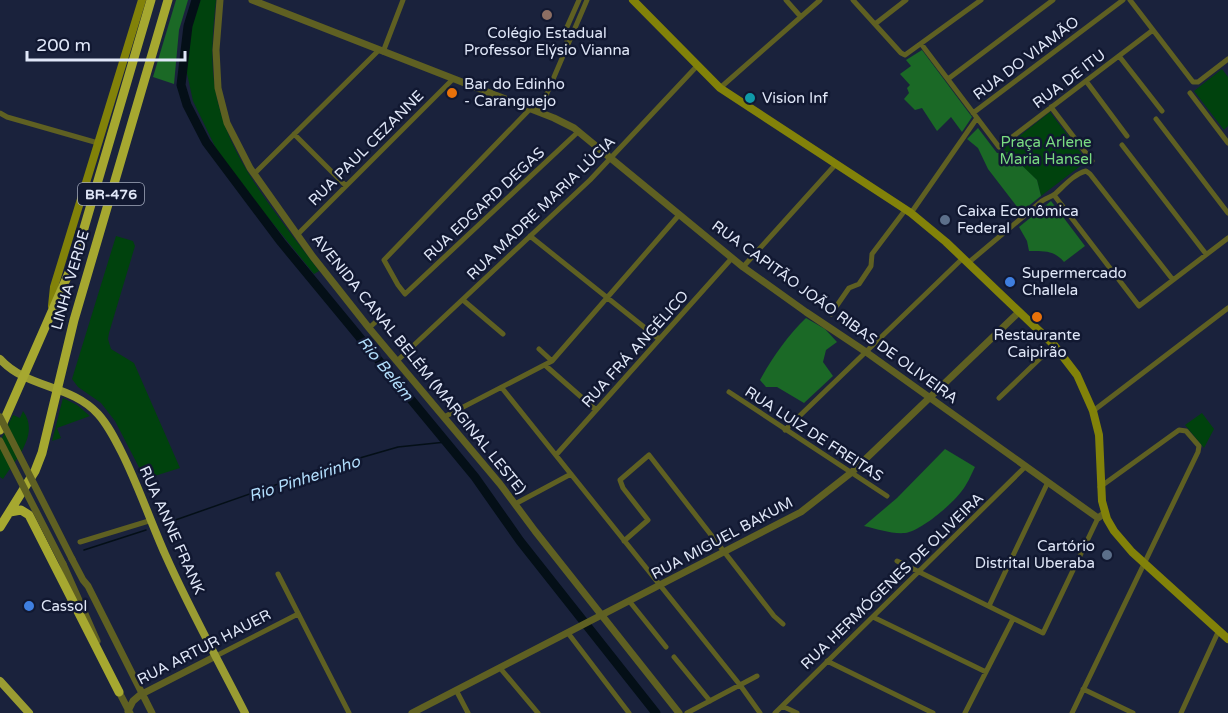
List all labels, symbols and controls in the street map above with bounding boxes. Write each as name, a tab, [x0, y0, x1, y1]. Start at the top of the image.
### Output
marker: Colégio Estadual Professor Elýsio Vianna	[540, 8, 554, 22]
street label: RUA DO VIAMÃO	[970, 12, 1082, 104]
scale bar	[27, 24, 184, 62]
place label: Colégio Estadual Professor Elýsio Vianna	[464, 24, 630, 59]
text: 200 m	[36, 34, 91, 56]
street label: RUA DE ITU	[1029, 46, 1109, 112]
place label: Bar do Edinho - Caranguejo	[464, 75, 565, 110]
marker: Bar do Edinho - Caranguejo	[445, 86, 459, 100]
street label: RUA PAUL CEZANNE	[305, 87, 427, 209]
place label: Vision Inf	[762, 89, 828, 107]
marker: Vision Inf	[743, 91, 757, 105]
street label: RUA MADRE MARIA LÚCIA	[463, 132, 619, 284]
park label: Praça Arlene Maria Hansel	[999, 133, 1093, 168]
street label: RUA EDGARD DEGAS	[420, 143, 548, 265]
road number: BR-476	[78, 183, 144, 205]
place label: Caixa Econômica Federal	[957, 202, 1079, 237]
marker: Caixa Econômica Federal	[938, 213, 952, 227]
street label: RUA CAPITÃO JOÃO RIBAS DE OLIVEIRA	[708, 217, 962, 407]
street label: LINHA VERDE	[47, 228, 93, 332]
street label: AVENIDA CANAL BELÉM (MARGINAL LESTE)	[308, 230, 530, 498]
place label: Supermercado Challela	[1022, 264, 1127, 299]
marker: Supermercado Challela	[1003, 275, 1017, 289]
street label: RUA FRÁ ANGÉLICO	[578, 287, 692, 411]
marker: Restaurante Caipirão	[1030, 310, 1044, 324]
place label: Restaurante Caipirão	[994, 326, 1080, 361]
water label: Rio Belém	[353, 332, 417, 405]
street label: RUA LUIZ DE FREITAS	[741, 383, 887, 485]
water label: Rio Pinheirinho	[246, 451, 364, 506]
street label: RUA ANNE FRANK	[136, 463, 208, 597]
street label: RUA HERMÓGENES DE OLIVEIRA	[797, 489, 987, 673]
street label: RUA MIGUEL BAKUM	[648, 493, 796, 583]
place label: Cartório Distrital Uberaba	[975, 537, 1095, 572]
marker: Cartório Distrital Uberaba	[1100, 548, 1114, 562]
place label: Cassol	[41, 597, 87, 615]
marker: Cassol	[22, 599, 36, 613]
street label: RUA ARTUR HAUER	[134, 605, 274, 689]

